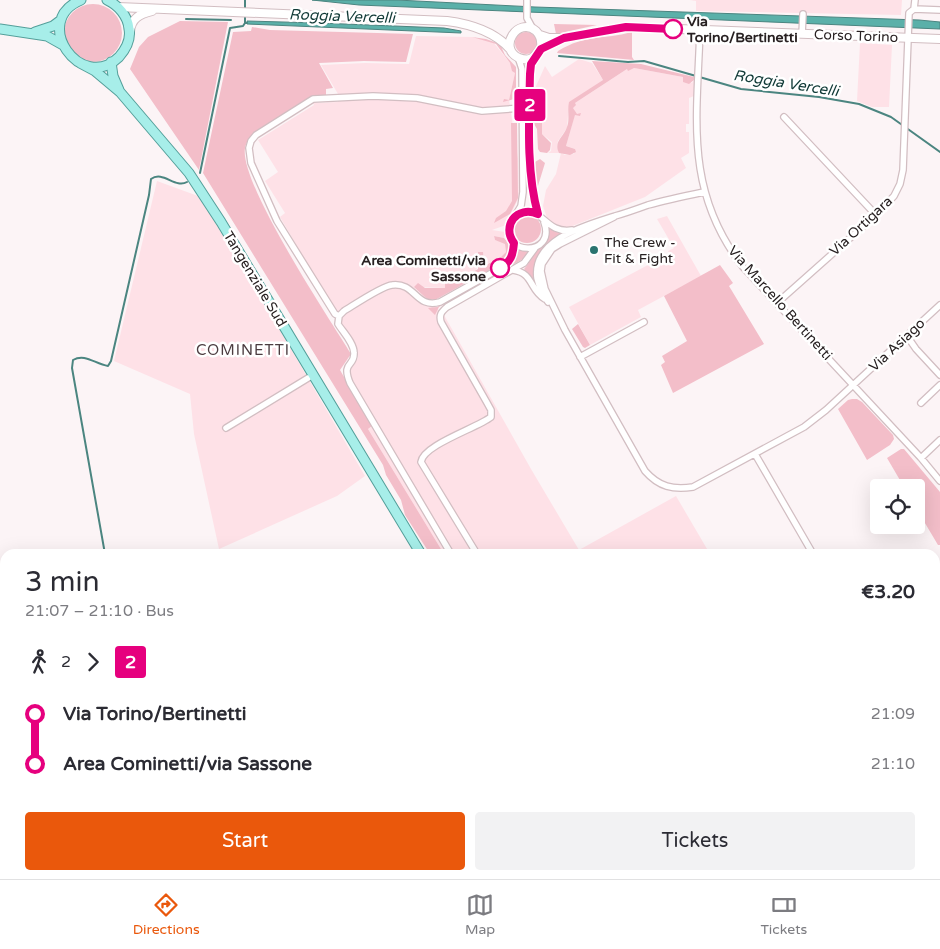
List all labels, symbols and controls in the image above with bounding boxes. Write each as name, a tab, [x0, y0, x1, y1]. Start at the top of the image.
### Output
water label: Roggia Vercelli	[289, 5, 398, 27]
place label: Via Torino/Bertinetti	[686, 13, 798, 46]
marker: Via Torino/Bertinetti	[663, 19, 683, 39]
street label: Corso Torino	[814, 26, 898, 46]
water label: Roggia Vercelli	[732, 66, 842, 101]
line badge: 2	[514, 89, 546, 121]
text: 2	[524, 94, 536, 116]
street label: Via Ortigara	[826, 193, 896, 259]
street label: Tangenziale Sud	[220, 228, 290, 330]
place label: The Crew - Fit & Fight	[604, 234, 676, 267]
street label: Via Marcello Bertinetti	[724, 242, 836, 364]
marker: The Crew - Fit & Fight	[588, 244, 600, 256]
place label: Area Cominetti/via Sassone	[361, 252, 486, 285]
marker: Area Cominetti/via Sassone	[490, 258, 510, 278]
street label: Via Asiago	[865, 315, 929, 375]
district label: COMINETTI	[196, 341, 290, 359]
map controls	[870, 479, 925, 534]
button: locate	[870, 479, 925, 534]
text: 3 min	[25, 565, 100, 599]
text: €3.20	[861, 581, 915, 603]
text: 21:07 – 21:10 · Bus	[25, 601, 174, 621]
icon: walk	[25, 648, 53, 676]
icon: forward	[79, 648, 107, 676]
text: 2	[125, 651, 136, 673]
text: 2	[61, 652, 71, 672]
text: Via Torino/Bertinetti	[63, 703, 246, 725]
text: 21:09	[871, 704, 915, 724]
text: Area Cominetti/via Sassone	[63, 753, 312, 775]
text: 21:10	[871, 754, 915, 774]
button: Start	[25, 812, 465, 870]
button: Tickets	[475, 812, 915, 870]
tab: Directions	[133, 891, 200, 938]
tab: Map	[465, 891, 495, 938]
tab: Tickets	[760, 891, 807, 938]

